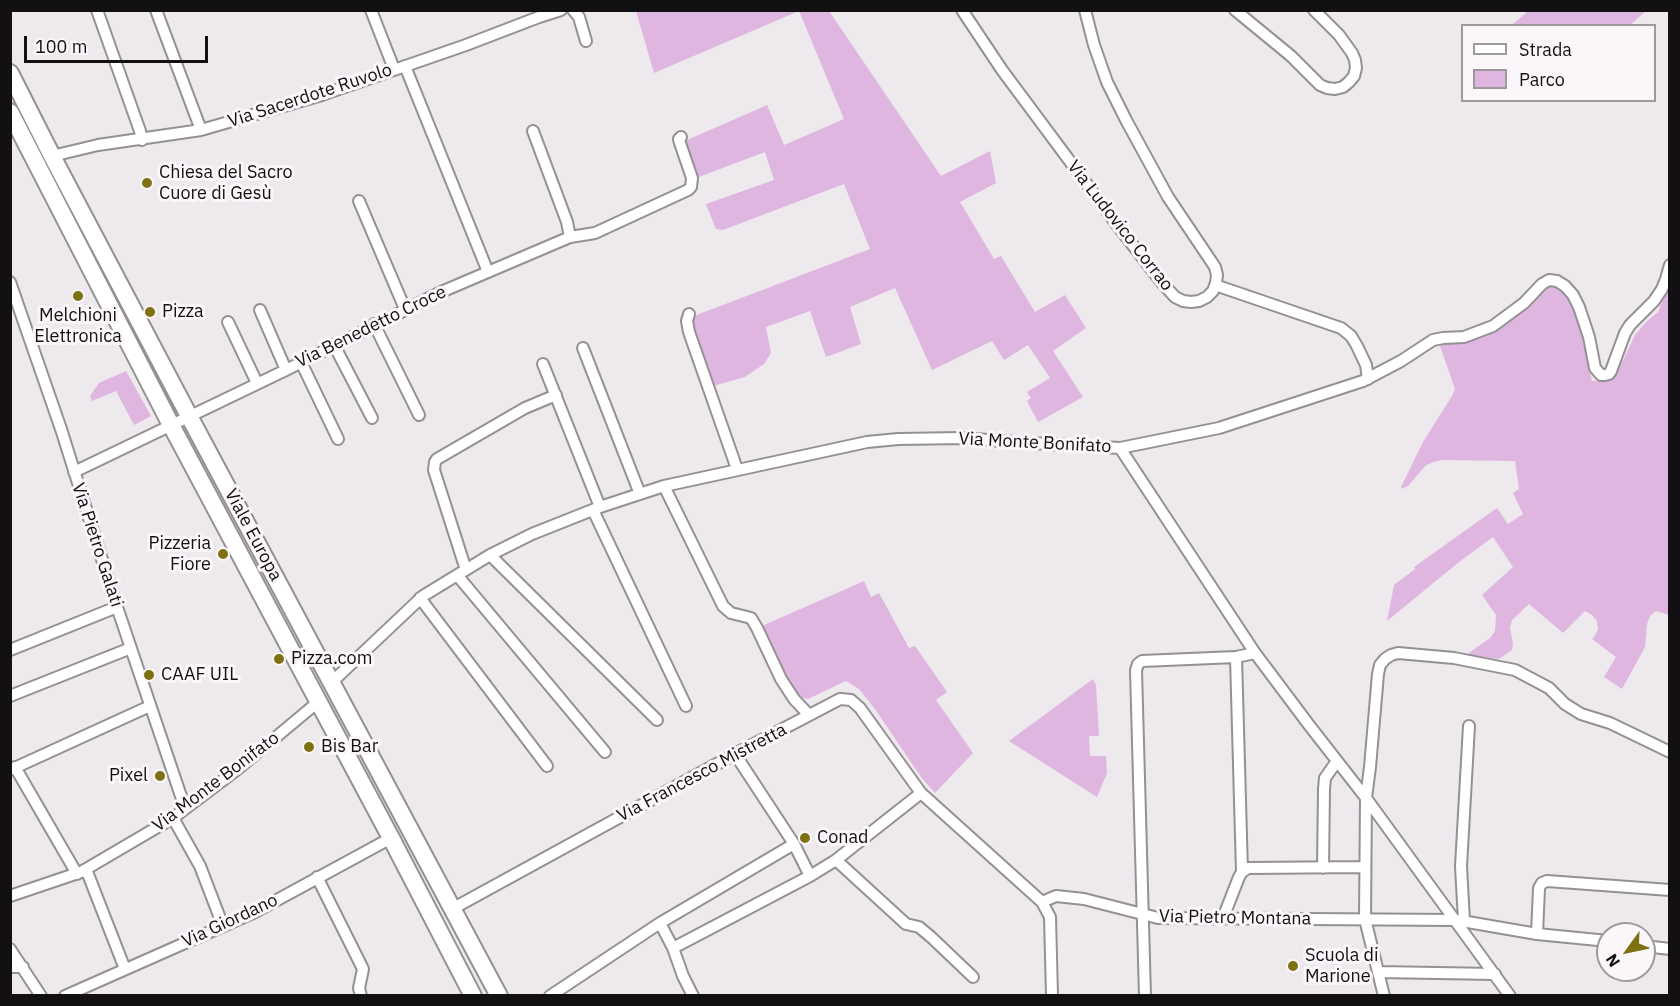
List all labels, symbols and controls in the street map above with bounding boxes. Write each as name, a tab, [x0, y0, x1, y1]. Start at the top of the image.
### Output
scale bar	[27, 24, 212, 62]
legend	[1461, 24, 1656, 102]
text: 100 m	[35, 35, 87, 58]
text: Strada	[1519, 38, 1572, 61]
street label: Via Sacerdote Ruvolo	[225, 59, 395, 133]
text: Parco	[1519, 68, 1565, 91]
street label: Via Ludovico Corrao	[1062, 157, 1178, 295]
place label: Chiesa del Sacro Cuore di Gesù	[159, 162, 293, 204]
marker: Chiesa del Sacro Cuore di Gesù	[140, 176, 154, 190]
street label: Via Benedetto Croce	[292, 281, 450, 373]
marker: Melchioni Elettronica	[71, 289, 85, 303]
place label: Pizza	[162, 301, 204, 323]
place label: Melchioni Elettronica	[34, 305, 122, 348]
marker: Pizza	[143, 305, 157, 319]
street label: Via Monte Bonifato	[958, 428, 1112, 458]
street label: Via Pietro Galati	[67, 480, 127, 610]
street label: Viale Europa	[220, 485, 286, 585]
place label: Pizzeria Fiore	[148, 533, 211, 576]
marker: Pizzeria Fiore	[216, 547, 230, 561]
place label: Pizza.com	[291, 648, 372, 670]
marker: Pizza.com	[272, 652, 286, 666]
place label: CAAF UIL	[161, 664, 238, 686]
marker: CAAF UIL	[142, 668, 156, 682]
street label: Via Francesco Mistretta	[614, 719, 790, 827]
street label: Via Monte Bonifato	[148, 727, 284, 837]
place label: Bis Bar	[321, 736, 378, 758]
marker: Bis Bar	[302, 740, 316, 754]
place label: Pixel	[109, 765, 148, 787]
marker: Pixel	[153, 769, 167, 783]
place label: Conad	[817, 827, 869, 849]
marker: Conad	[798, 831, 812, 845]
street label: Via Giordano	[179, 889, 281, 953]
street label: Via Pietro Montana	[1159, 906, 1311, 930]
north arrow	[1596, 922, 1656, 982]
place label: Scuola di Marione	[1305, 945, 1379, 988]
text: N	[1601, 950, 1624, 971]
marker: Scuola di Marione	[1286, 959, 1300, 973]

